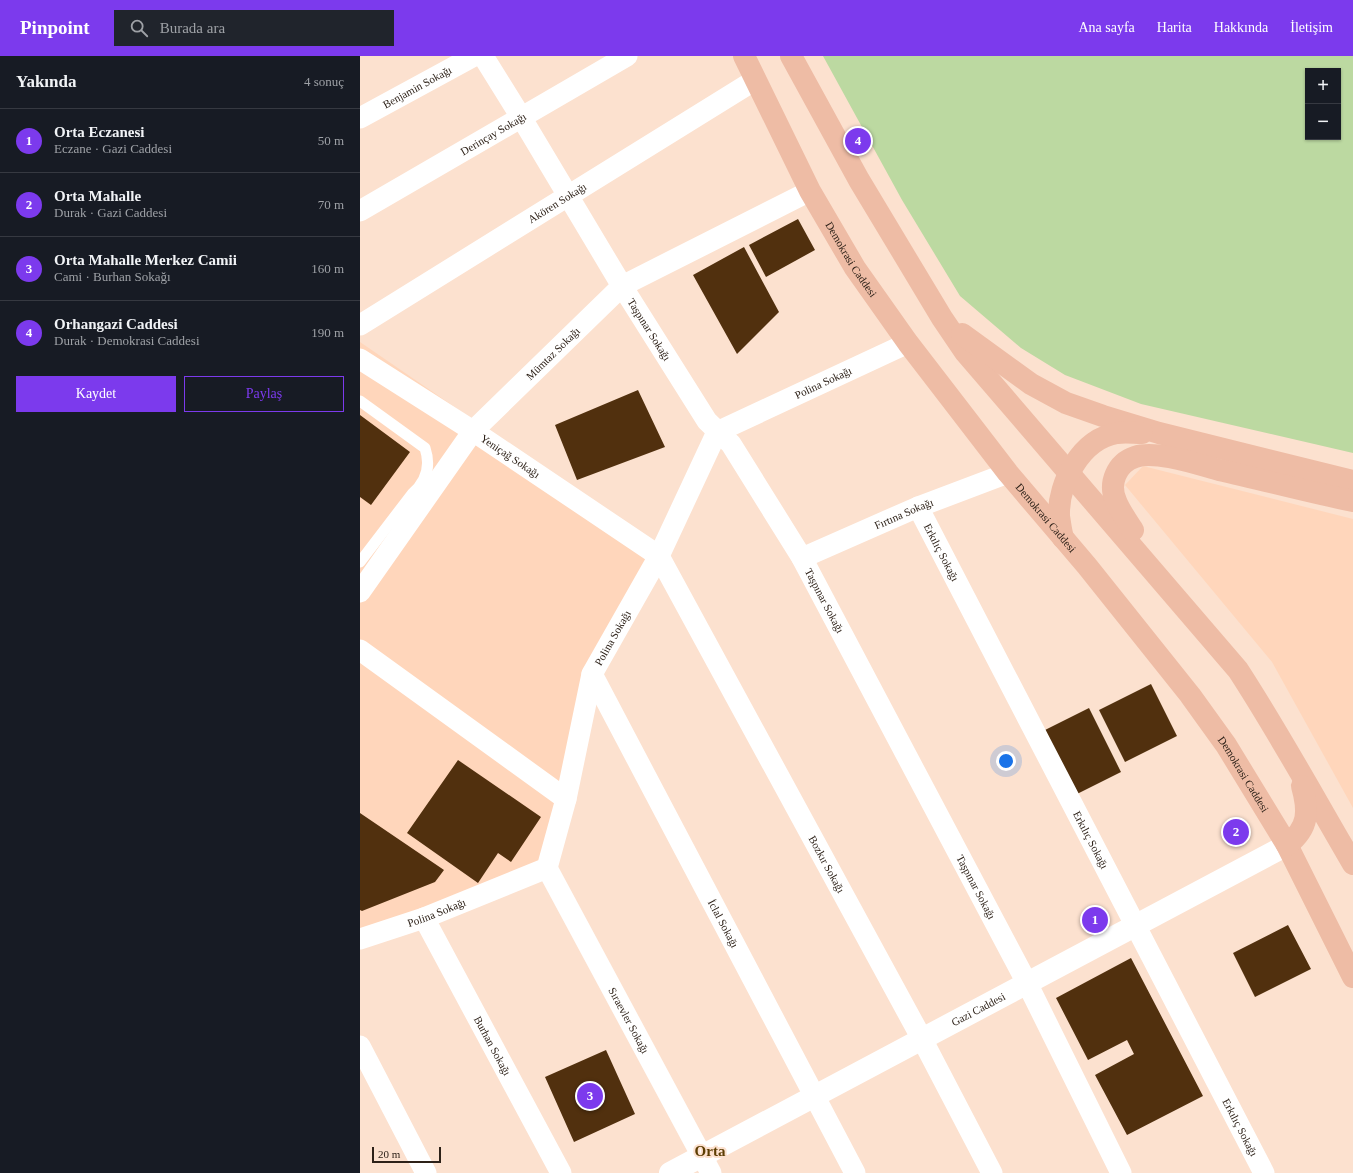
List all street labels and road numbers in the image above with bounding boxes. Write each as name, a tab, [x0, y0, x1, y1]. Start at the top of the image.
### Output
street label: Benjamin Sokağı	[381, 63, 453, 110]
street label: Derinçay Sokağı	[458, 110, 528, 157]
street label: Akören Sokağı	[526, 180, 589, 225]
street label: Demokrasi Caddesi	[823, 219, 879, 299]
street label: Taşpınar Sokağı	[625, 296, 673, 363]
street label: Mümtaz Sokağı	[523, 325, 582, 382]
street label: Polina Sokağı	[793, 364, 853, 401]
street label: Yeniçağ Sokağı	[478, 432, 542, 480]
street label: Demokrasi Caddesi	[1013, 481, 1079, 555]
street label: Fırtına Sokağı	[872, 496, 935, 531]
street label: Erkılıç Sokağı	[922, 521, 961, 583]
street label: Taşpınar Sokağı	[803, 566, 846, 635]
street label: Polina Sokağı	[592, 608, 633, 667]
street label: Demokrasi Caddesi	[1216, 734, 1271, 814]
street label: Erkılıç Sokağı	[1071, 809, 1111, 871]
street label: Bozkır Sokağı	[806, 834, 847, 895]
street label: Taşpınar Sokağı	[954, 853, 998, 921]
street label: Polina Sokağı	[406, 896, 467, 929]
street label: İclal Sokağı	[706, 897, 741, 950]
street label: Sıraevler Sokağı	[606, 985, 652, 1055]
street label: Gazi Caddesi	[949, 990, 1007, 1028]
street label: Burhan Sokağı	[472, 1014, 513, 1078]
street label: Erkılıç Sokağı	[1220, 1096, 1260, 1158]

